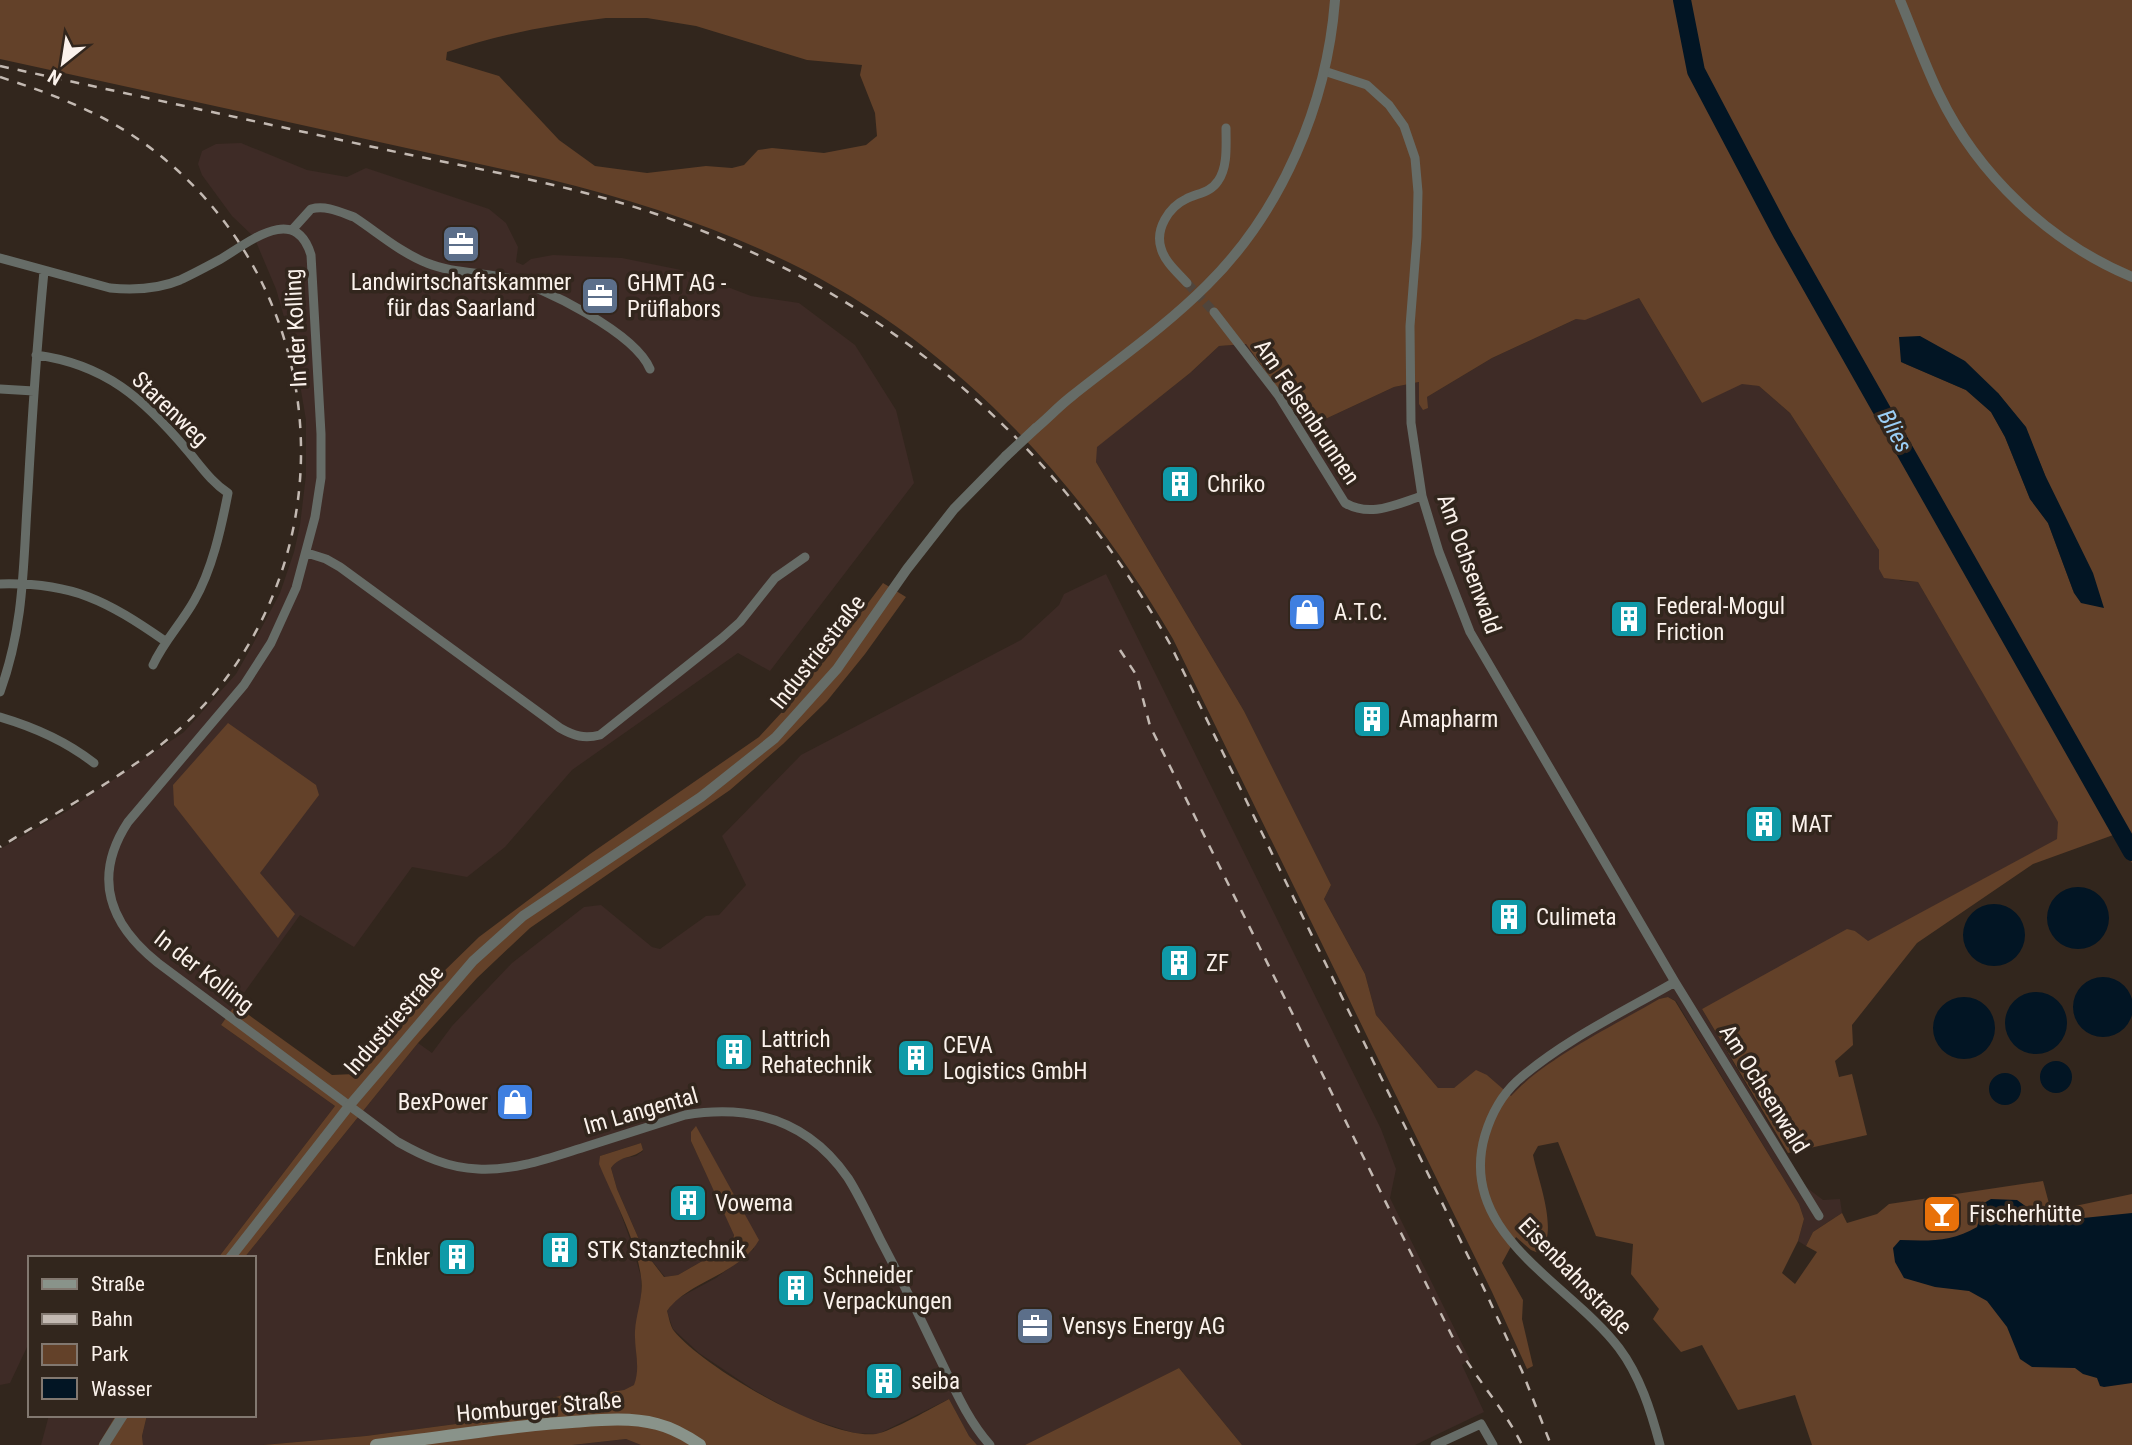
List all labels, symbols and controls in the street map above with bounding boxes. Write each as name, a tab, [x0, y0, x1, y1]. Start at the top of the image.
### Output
north arrow	[28, 28, 98, 98]
text: N	[44, 64, 66, 90]
office icon: Landwirtschaftskammer für das Saarland	[440, 223, 482, 265]
street label: In der Kolling	[279, 268, 313, 388]
place label: Landwirtschaftskammer für das Saarland	[351, 269, 571, 322]
place label: GHMT AG - Prüflabors	[627, 270, 727, 323]
office icon: GHMT AG - Prüflabors	[579, 275, 621, 317]
street label: Am Felsenbrunnen	[1249, 334, 1365, 490]
street label: Starenweg	[126, 366, 214, 452]
water label: Blies	[1872, 405, 1918, 457]
building icon: Chriko	[1159, 463, 1201, 505]
place label: Chriko	[1207, 471, 1265, 498]
street label: Am Ochsenwald	[1431, 491, 1507, 637]
street label: Industriestraße	[765, 590, 871, 714]
shop icon: A.T.C.	[1286, 591, 1328, 633]
place label: Federal-Mogul Friction	[1656, 593, 1785, 646]
building icon: Federal-Mogul Friction	[1608, 598, 1650, 640]
place label: A.T.C.	[1334, 599, 1388, 626]
building icon: Amapharm	[1351, 698, 1393, 740]
place label: Amapharm	[1399, 706, 1498, 733]
building icon: MAT	[1743, 803, 1785, 845]
place label: MAT	[1791, 811, 1832, 838]
building icon: Culimeta	[1488, 896, 1530, 938]
place label: Culimeta	[1536, 904, 1617, 931]
street label: In der Kolling	[149, 925, 259, 1019]
building icon: ZF	[1158, 942, 1200, 984]
place label: ZF	[1206, 950, 1229, 977]
street label: Industriestraße	[339, 959, 449, 1081]
street label: Am Ochsenwald	[1714, 1020, 1814, 1158]
place label: Lattrich Rehatechnik	[761, 1026, 873, 1079]
building icon: Lattrich Rehatechnik	[713, 1031, 755, 1073]
place label: CEVA Logistics GmbH	[943, 1032, 1088, 1085]
building icon: CEVA Logistics GmbH	[895, 1037, 937, 1079]
shop icon: BexPower	[494, 1081, 536, 1123]
street label: Im Langental	[581, 1082, 701, 1140]
place label: BexPower	[398, 1089, 488, 1116]
building icon: Vowema	[667, 1182, 709, 1224]
place label: Vowema	[715, 1190, 793, 1217]
bar icon: Fischerhütte	[1921, 1193, 1963, 1235]
place label: Fischerhütte	[1969, 1201, 2082, 1228]
street label: Eisenbahnstraße	[1513, 1212, 1637, 1340]
building icon: STK Stanztechnik	[539, 1229, 581, 1271]
building icon: Enkler	[436, 1236, 478, 1278]
place label: STK Stanztechnik	[587, 1237, 746, 1264]
place label: Enkler	[374, 1244, 430, 1271]
legend	[28, 1256, 256, 1417]
place label: Schneider Verpackungen	[823, 1262, 952, 1315]
building icon: Schneider Verpackungen	[775, 1267, 817, 1309]
text: Straße	[91, 1272, 145, 1296]
office icon: Vensys Energy AG	[1014, 1305, 1056, 1347]
text: Bahn	[91, 1307, 133, 1331]
place label: Vensys Energy AG	[1062, 1313, 1225, 1340]
text: Park	[91, 1342, 129, 1366]
building icon: seiba	[863, 1360, 905, 1402]
place label: seiba	[911, 1368, 960, 1395]
text: Wasser	[91, 1377, 152, 1401]
street label: Homburger Straße	[455, 1386, 623, 1428]

